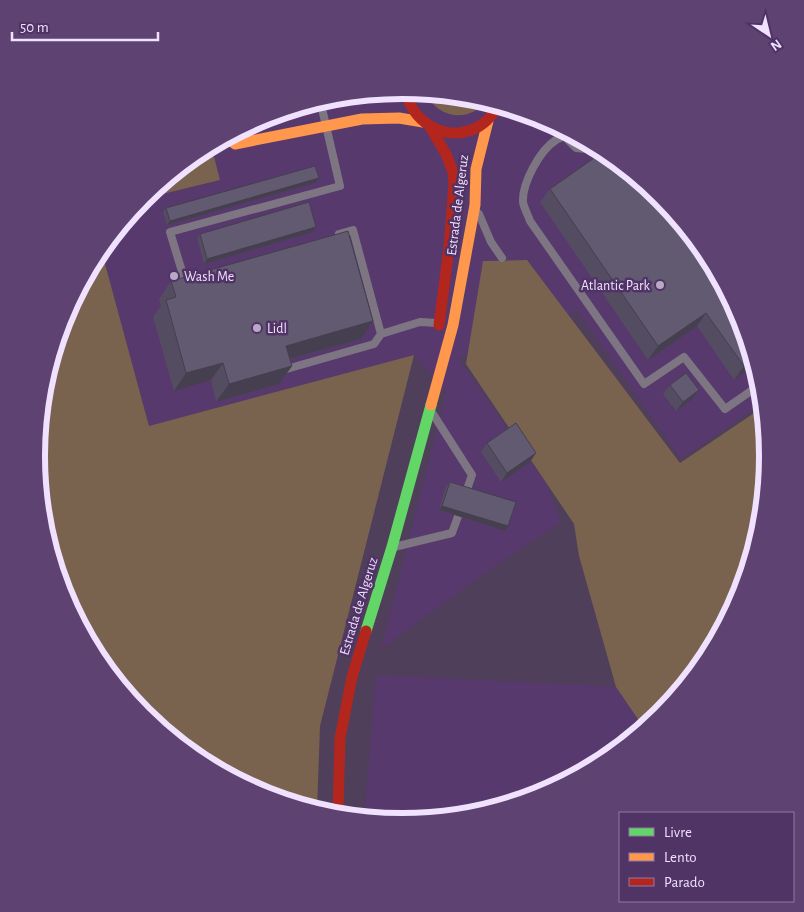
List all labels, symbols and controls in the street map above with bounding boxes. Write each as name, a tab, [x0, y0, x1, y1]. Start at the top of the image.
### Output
scale bar	[12, 10, 159, 42]
north arrow	[744, 10, 794, 60]
text: 50 m	[20, 20, 49, 35]
text: N	[768, 36, 784, 53]
street label: Estrada de Algeruz	[445, 154, 471, 256]
marker: Wash Me	[168, 270, 180, 282]
place label: Wash Me	[184, 270, 234, 284]
place label: Atlantic Park	[581, 279, 651, 293]
marker: Atlantic Park	[654, 279, 666, 291]
marker: Lidl	[251, 322, 263, 334]
place label: Lidl	[267, 322, 287, 336]
street label: Estrada de Algeruz	[337, 555, 381, 657]
legend	[619, 812, 794, 902]
text: Livre	[664, 825, 692, 840]
text: Lento	[664, 850, 697, 865]
text: Parado	[664, 875, 705, 890]

